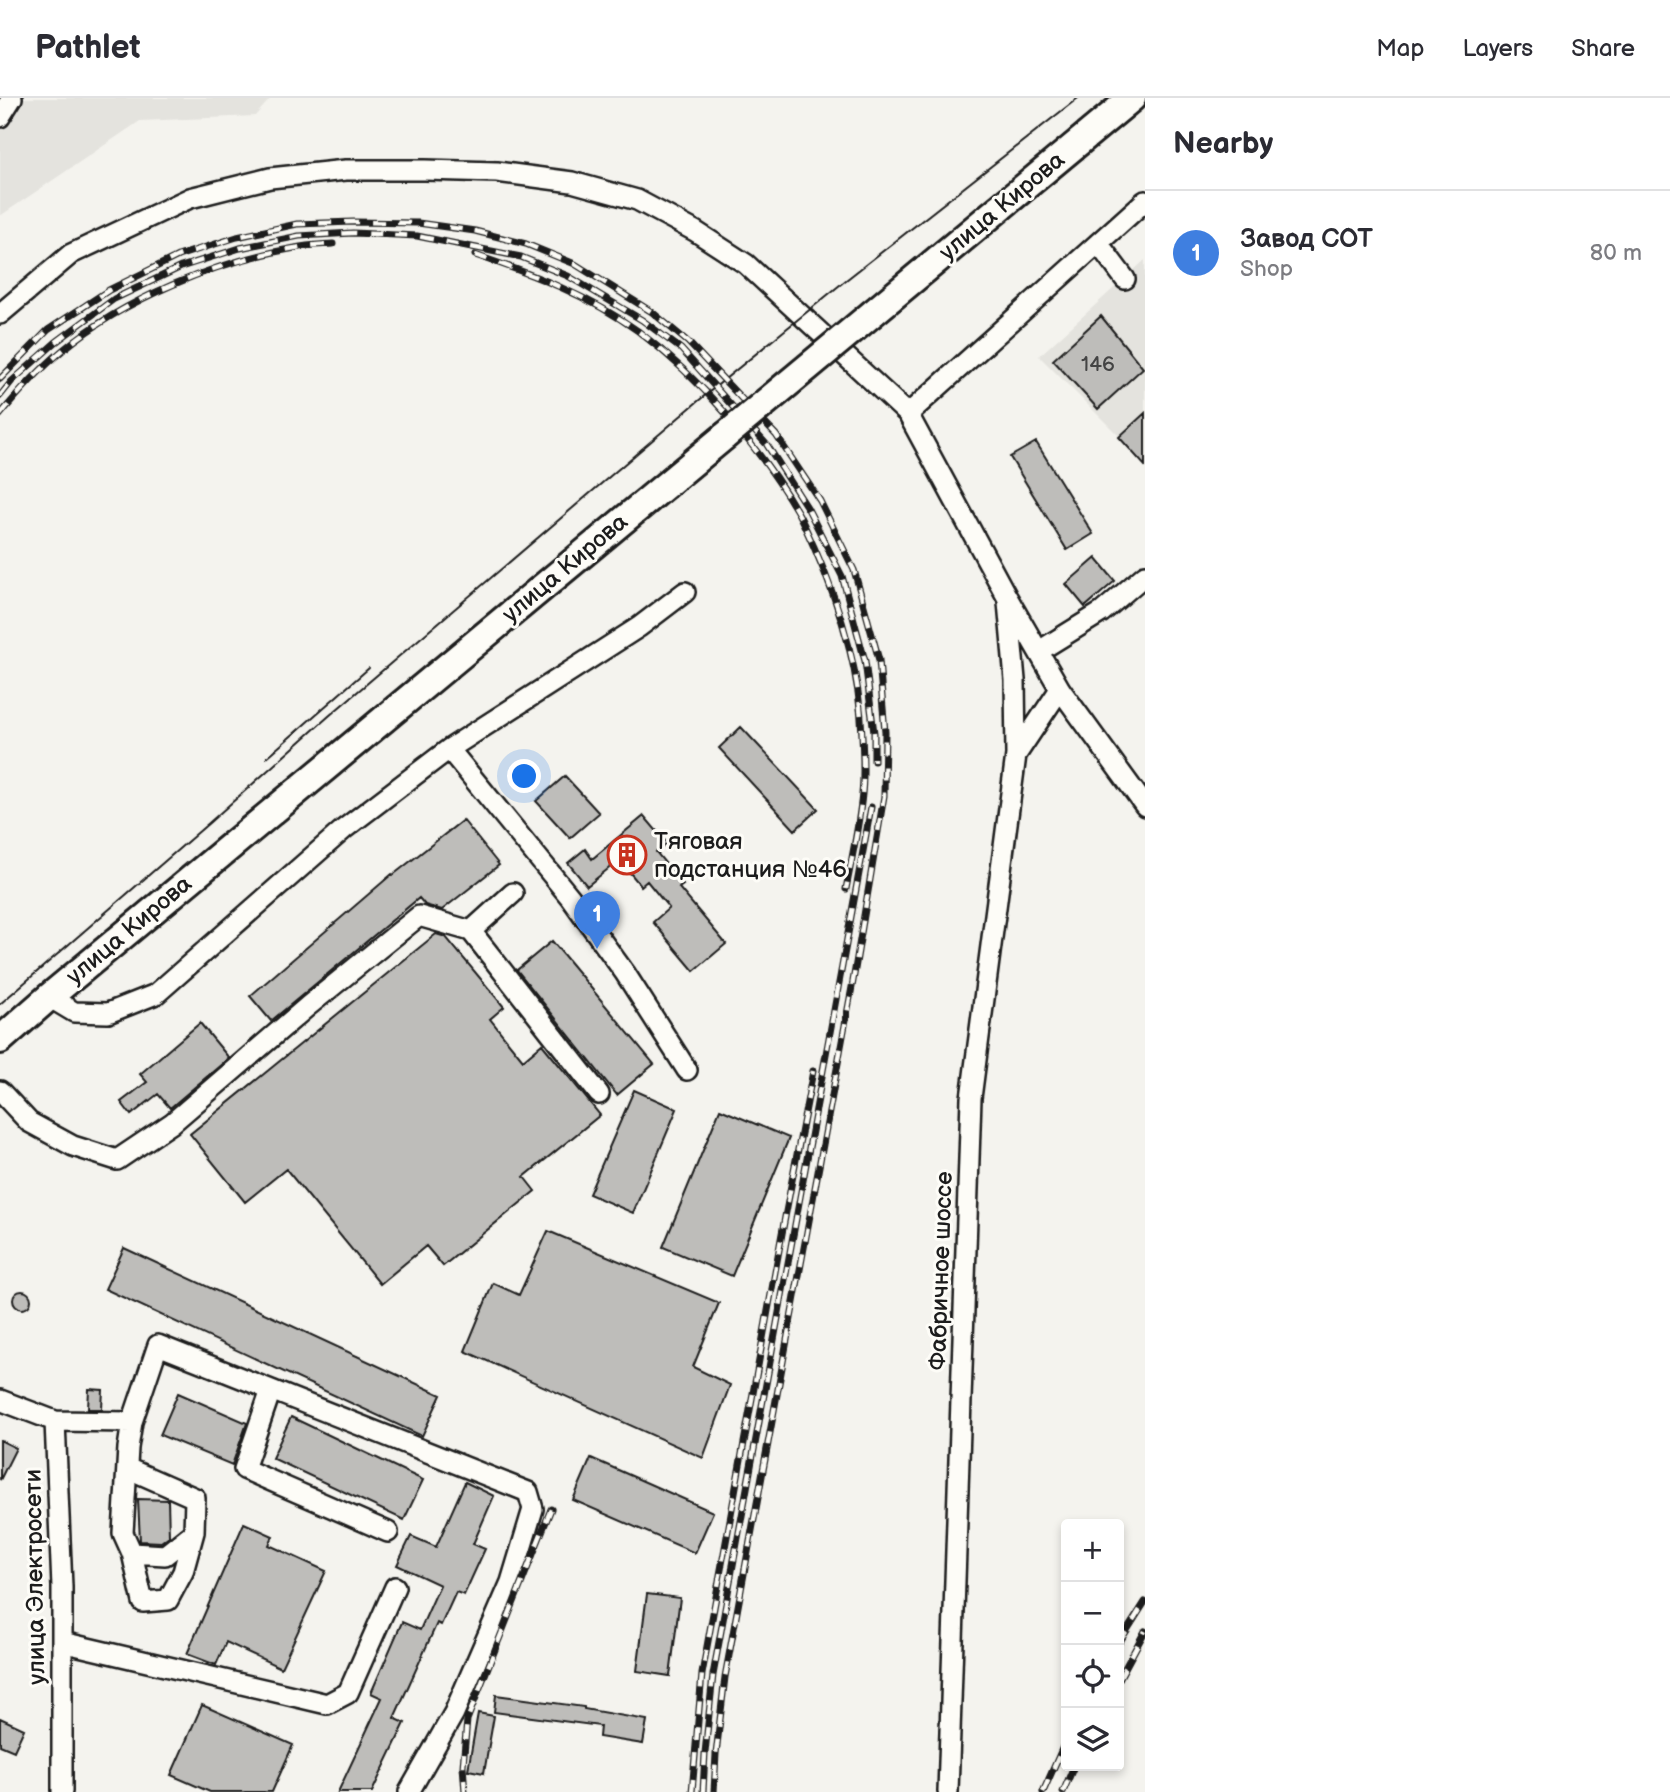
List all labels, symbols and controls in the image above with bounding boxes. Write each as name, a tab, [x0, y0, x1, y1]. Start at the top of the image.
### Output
text: Pathlet	[35, 28, 140, 68]
text: Map	[1376, 34, 1424, 63]
text: Layers	[1462, 34, 1533, 63]
text: Share	[1571, 34, 1635, 63]
text: Nearby	[1173, 126, 1273, 162]
street label: улица Кирова	[933, 145, 1071, 267]
text: Завод СОТ	[1240, 224, 1373, 255]
text: 1	[1191, 239, 1201, 267]
text: 80 m	[1590, 239, 1642, 267]
text: Shop	[1240, 255, 1293, 283]
house number: 146	[1081, 352, 1115, 377]
street label: улица Кирова	[496, 507, 634, 629]
your location	[507, 759, 541, 793]
place label: Тяговая подстанция №46	[654, 827, 847, 884]
building icon: Тяговая подстанция №46	[606, 834, 648, 876]
street label: улица Кирова	[60, 869, 198, 991]
pin: 1	[574, 891, 620, 949]
street label: Фабричное шоссе	[923, 1171, 959, 1371]
street label: улица Электросети	[19, 1469, 51, 1685]
map controls	[1061, 1519, 1124, 1771]
button: +	[1061, 1519, 1124, 1582]
button: −	[1061, 1582, 1124, 1645]
button: locate	[1061, 1645, 1124, 1708]
button: layers	[1061, 1708, 1124, 1771]

